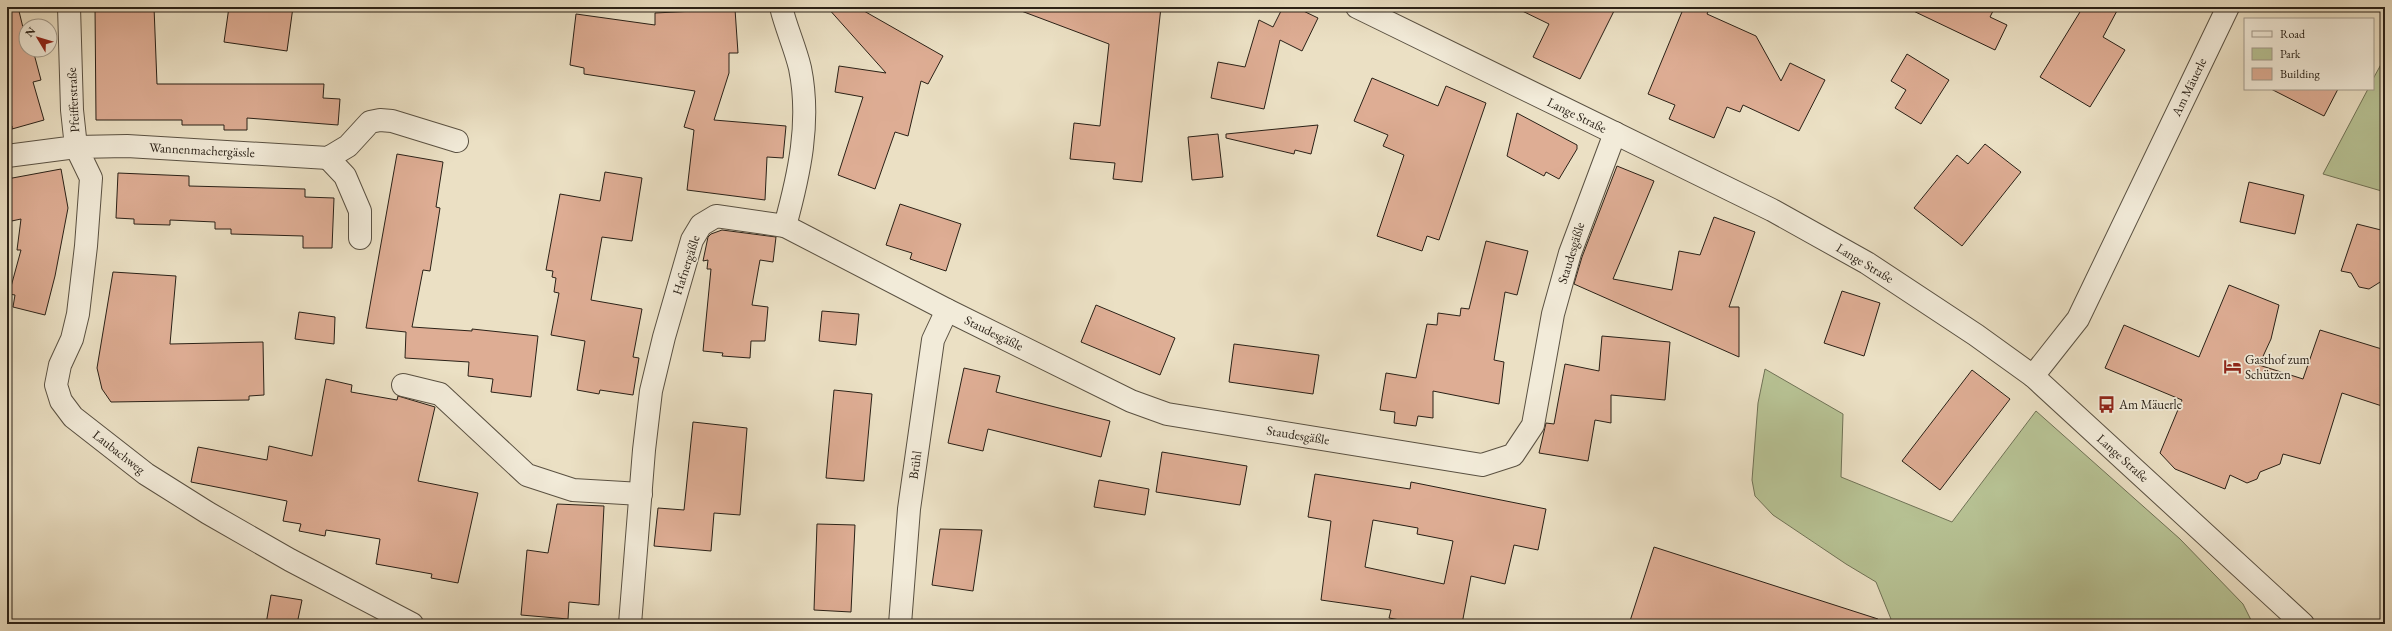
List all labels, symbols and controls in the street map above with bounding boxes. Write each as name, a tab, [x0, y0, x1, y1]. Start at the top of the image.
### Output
north arrow	[18, 18, 58, 58]
legend	[2244, 18, 2374, 90]
text: N	[22, 24, 38, 40]
text: Road	[2280, 26, 2306, 42]
text: Park	[2280, 46, 2301, 62]
street label: Am Mäuerle	[2167, 55, 2210, 120]
text: Building	[2280, 66, 2321, 82]
street label: Pfeifferstraße	[63, 67, 83, 133]
street label: Lange Straße	[1544, 93, 1610, 137]
street label: Wannenmachergässle	[149, 139, 255, 161]
street label: Staudesgäßle	[1554, 220, 1588, 286]
street label: Hafnergäßle	[668, 233, 704, 297]
street label: Lange Straße	[1833, 239, 1897, 287]
street label: Staudesgäßle	[962, 311, 1026, 355]
place label: Gasthof zum Schützen	[2245, 351, 2310, 383]
hotel icon: Gasthof zum Schützen	[2222, 356, 2242, 376]
bus stop icon: Am Mäuerle	[2096, 394, 2116, 414]
place label: Am Mäuerle	[2118, 396, 2182, 413]
street label: Staudesgäßle	[1265, 422, 1331, 448]
street label: Laubachweg	[89, 426, 149, 478]
street label: Lange Straße	[2093, 430, 2153, 486]
street label: Brühl	[905, 450, 925, 480]

